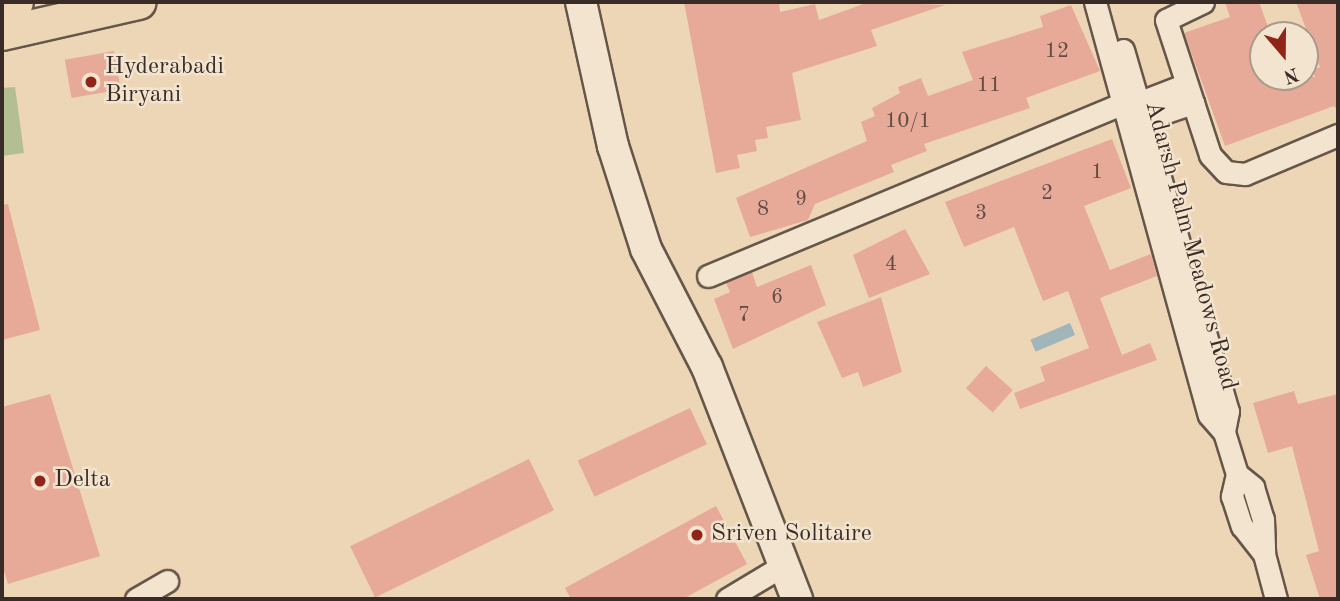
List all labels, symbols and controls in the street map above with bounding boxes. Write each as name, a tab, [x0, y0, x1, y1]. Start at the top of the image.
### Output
north arrow	[1249, 21, 1319, 91]
house number: 12	[1045, 39, 1069, 65]
place label: Hyderabadi Biryani	[105, 54, 224, 110]
text: N	[1281, 63, 1301, 86]
house number: 11	[977, 73, 1001, 99]
marker: Hyderabadi Biryani	[83, 74, 99, 90]
street label: Adarsh Palm Meadows Road	[1137, 98, 1243, 394]
house number: 10/1	[885, 109, 931, 135]
house number: 1	[1091, 160, 1103, 186]
house number: 2	[1041, 181, 1053, 207]
house number: 9	[795, 187, 807, 213]
house number: 8	[757, 197, 769, 223]
house number: 3	[975, 201, 987, 227]
house number: 4	[885, 252, 897, 278]
house number: 6	[771, 285, 783, 311]
house number: 7	[738, 303, 750, 329]
place label: Delta	[54, 467, 110, 495]
marker: Delta	[32, 473, 48, 489]
place label: Sriven Solitaire	[711, 521, 872, 549]
marker: Sriven Solitaire	[689, 527, 705, 543]

